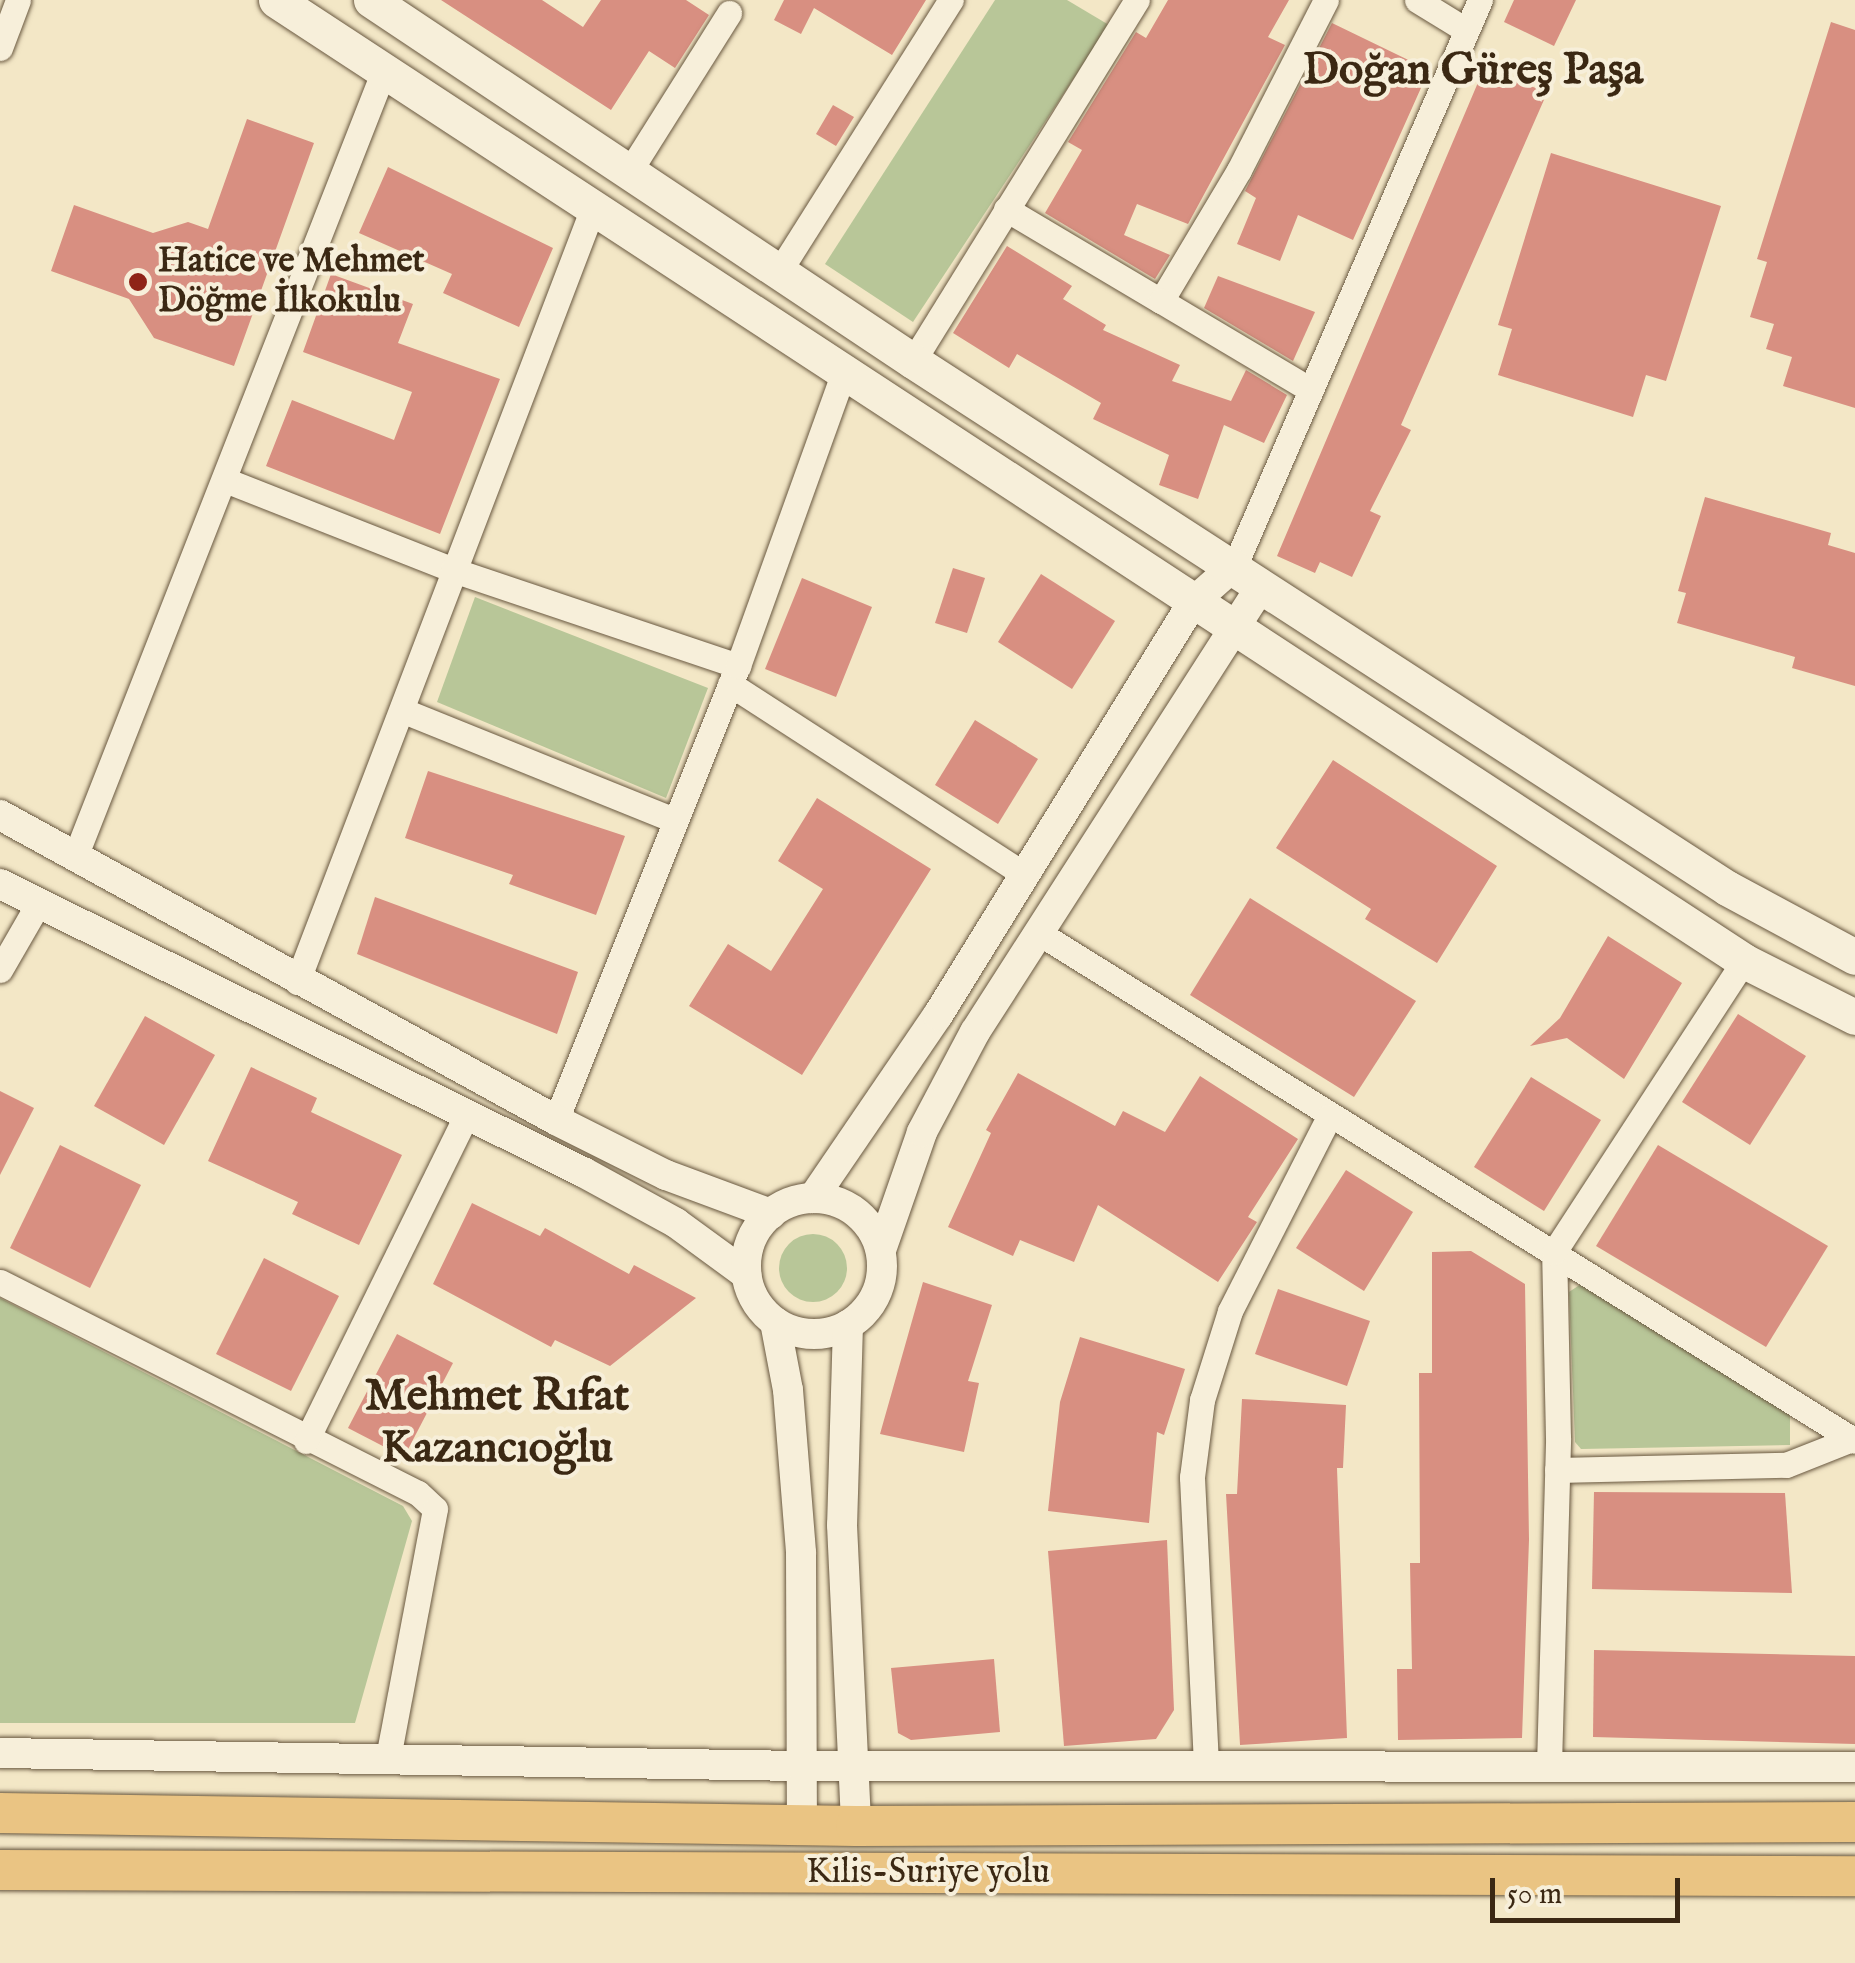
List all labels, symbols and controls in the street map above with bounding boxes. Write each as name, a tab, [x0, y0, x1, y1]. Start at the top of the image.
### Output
district label: Doğan Güreş Paşa	[1303, 44, 1643, 98]
place label: Hatice ve Mehmet Döğme İlkokulu	[158, 241, 425, 323]
marker: Hatice ve Mehmet Döğme İlkokulu	[127, 271, 149, 293]
district label: Mehmet Rıfat Kazancıoğlu	[365, 1370, 629, 1476]
street label: Kilis-Suriye yolu	[806, 1852, 1050, 1894]
scale bar	[1495, 1858, 1685, 1920]
text: 50 m	[1507, 1876, 1562, 1914]

